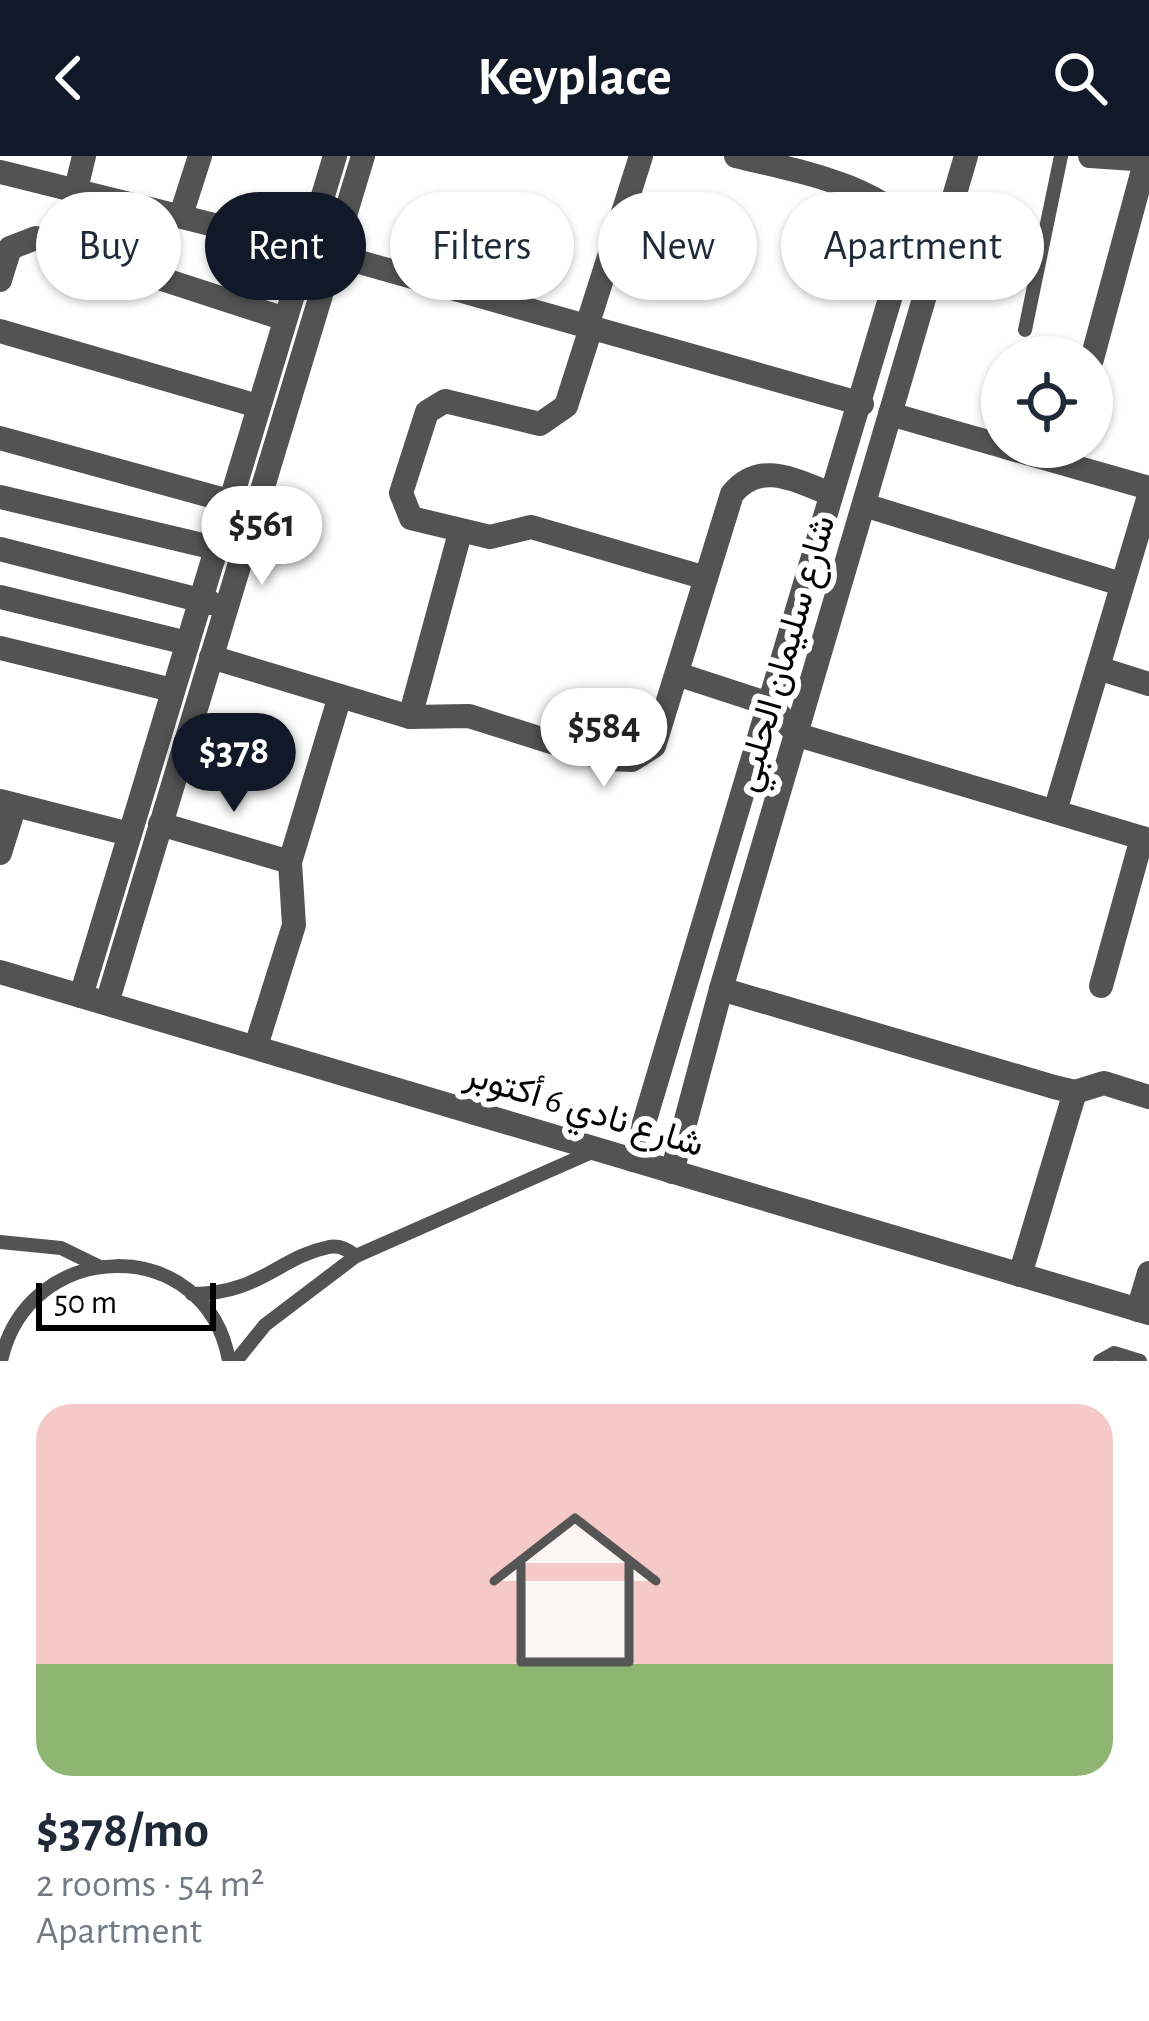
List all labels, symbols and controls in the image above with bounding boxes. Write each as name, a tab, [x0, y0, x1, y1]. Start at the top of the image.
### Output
icon: back	[36, 45, 102, 111]
icon: search	[1047, 45, 1113, 111]
text: Keyplace	[477, 51, 672, 105]
chip: Buy	[36, 192, 181, 300]
chip: Rent	[205, 192, 366, 300]
chip: Filters	[390, 192, 574, 300]
chip: New	[598, 192, 757, 300]
chip: Apartment	[781, 192, 1044, 300]
map controls	[981, 336, 1113, 468]
button: locate	[981, 336, 1113, 468]
pin: $561	[191, 486, 333, 588]
text: $561	[228, 505, 296, 544]
street label: شارع سليمان الحلبي	[728, 511, 851, 798]
pin: $584	[533, 688, 675, 790]
text: $584	[567, 707, 641, 746]
pin: $378	[163, 713, 305, 815]
text: $378	[199, 732, 269, 771]
street label: شارع نادي 6 أكتوبر	[457, 1053, 709, 1173]
scale bar	[36, 1277, 216, 1330]
text: 50 m	[54, 1287, 117, 1320]
icon: home	[467, 1482, 683, 1698]
text: $378/mo	[36, 1805, 209, 1856]
text: 2 rooms · 54 m²	[36, 1865, 264, 1904]
text: Apartment	[36, 1912, 202, 1951]

